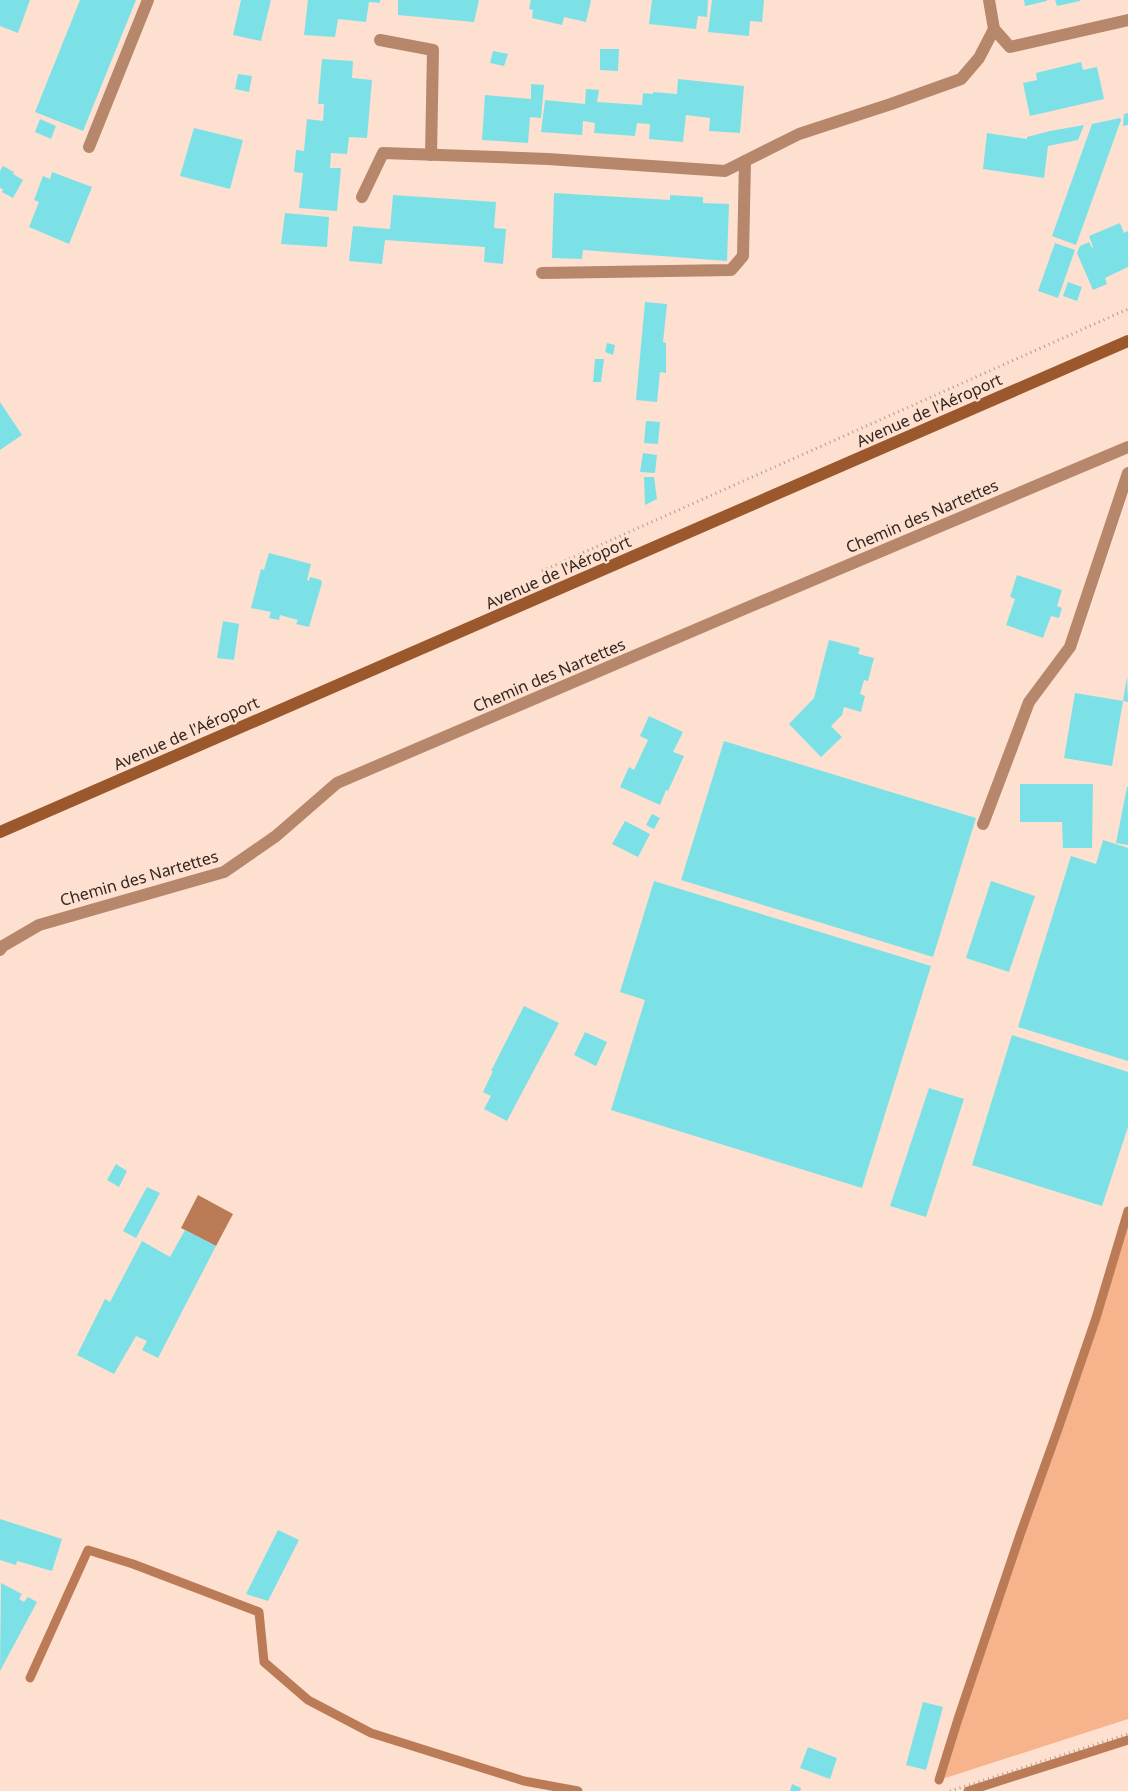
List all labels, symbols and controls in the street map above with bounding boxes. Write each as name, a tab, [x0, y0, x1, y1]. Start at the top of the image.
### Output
street label: Avenue de l'Aéroport	[853, 368, 1005, 452]
street label: Chemin des Nartettes	[842, 474, 1002, 558]
street label: Avenue de l'Aéroport	[482, 530, 634, 614]
street label: Chemin des Nartettes	[469, 633, 629, 717]
street label: Avenue de l'Aéroport	[110, 691, 262, 775]
street label: Chemin des Nartettes	[57, 845, 221, 911]

